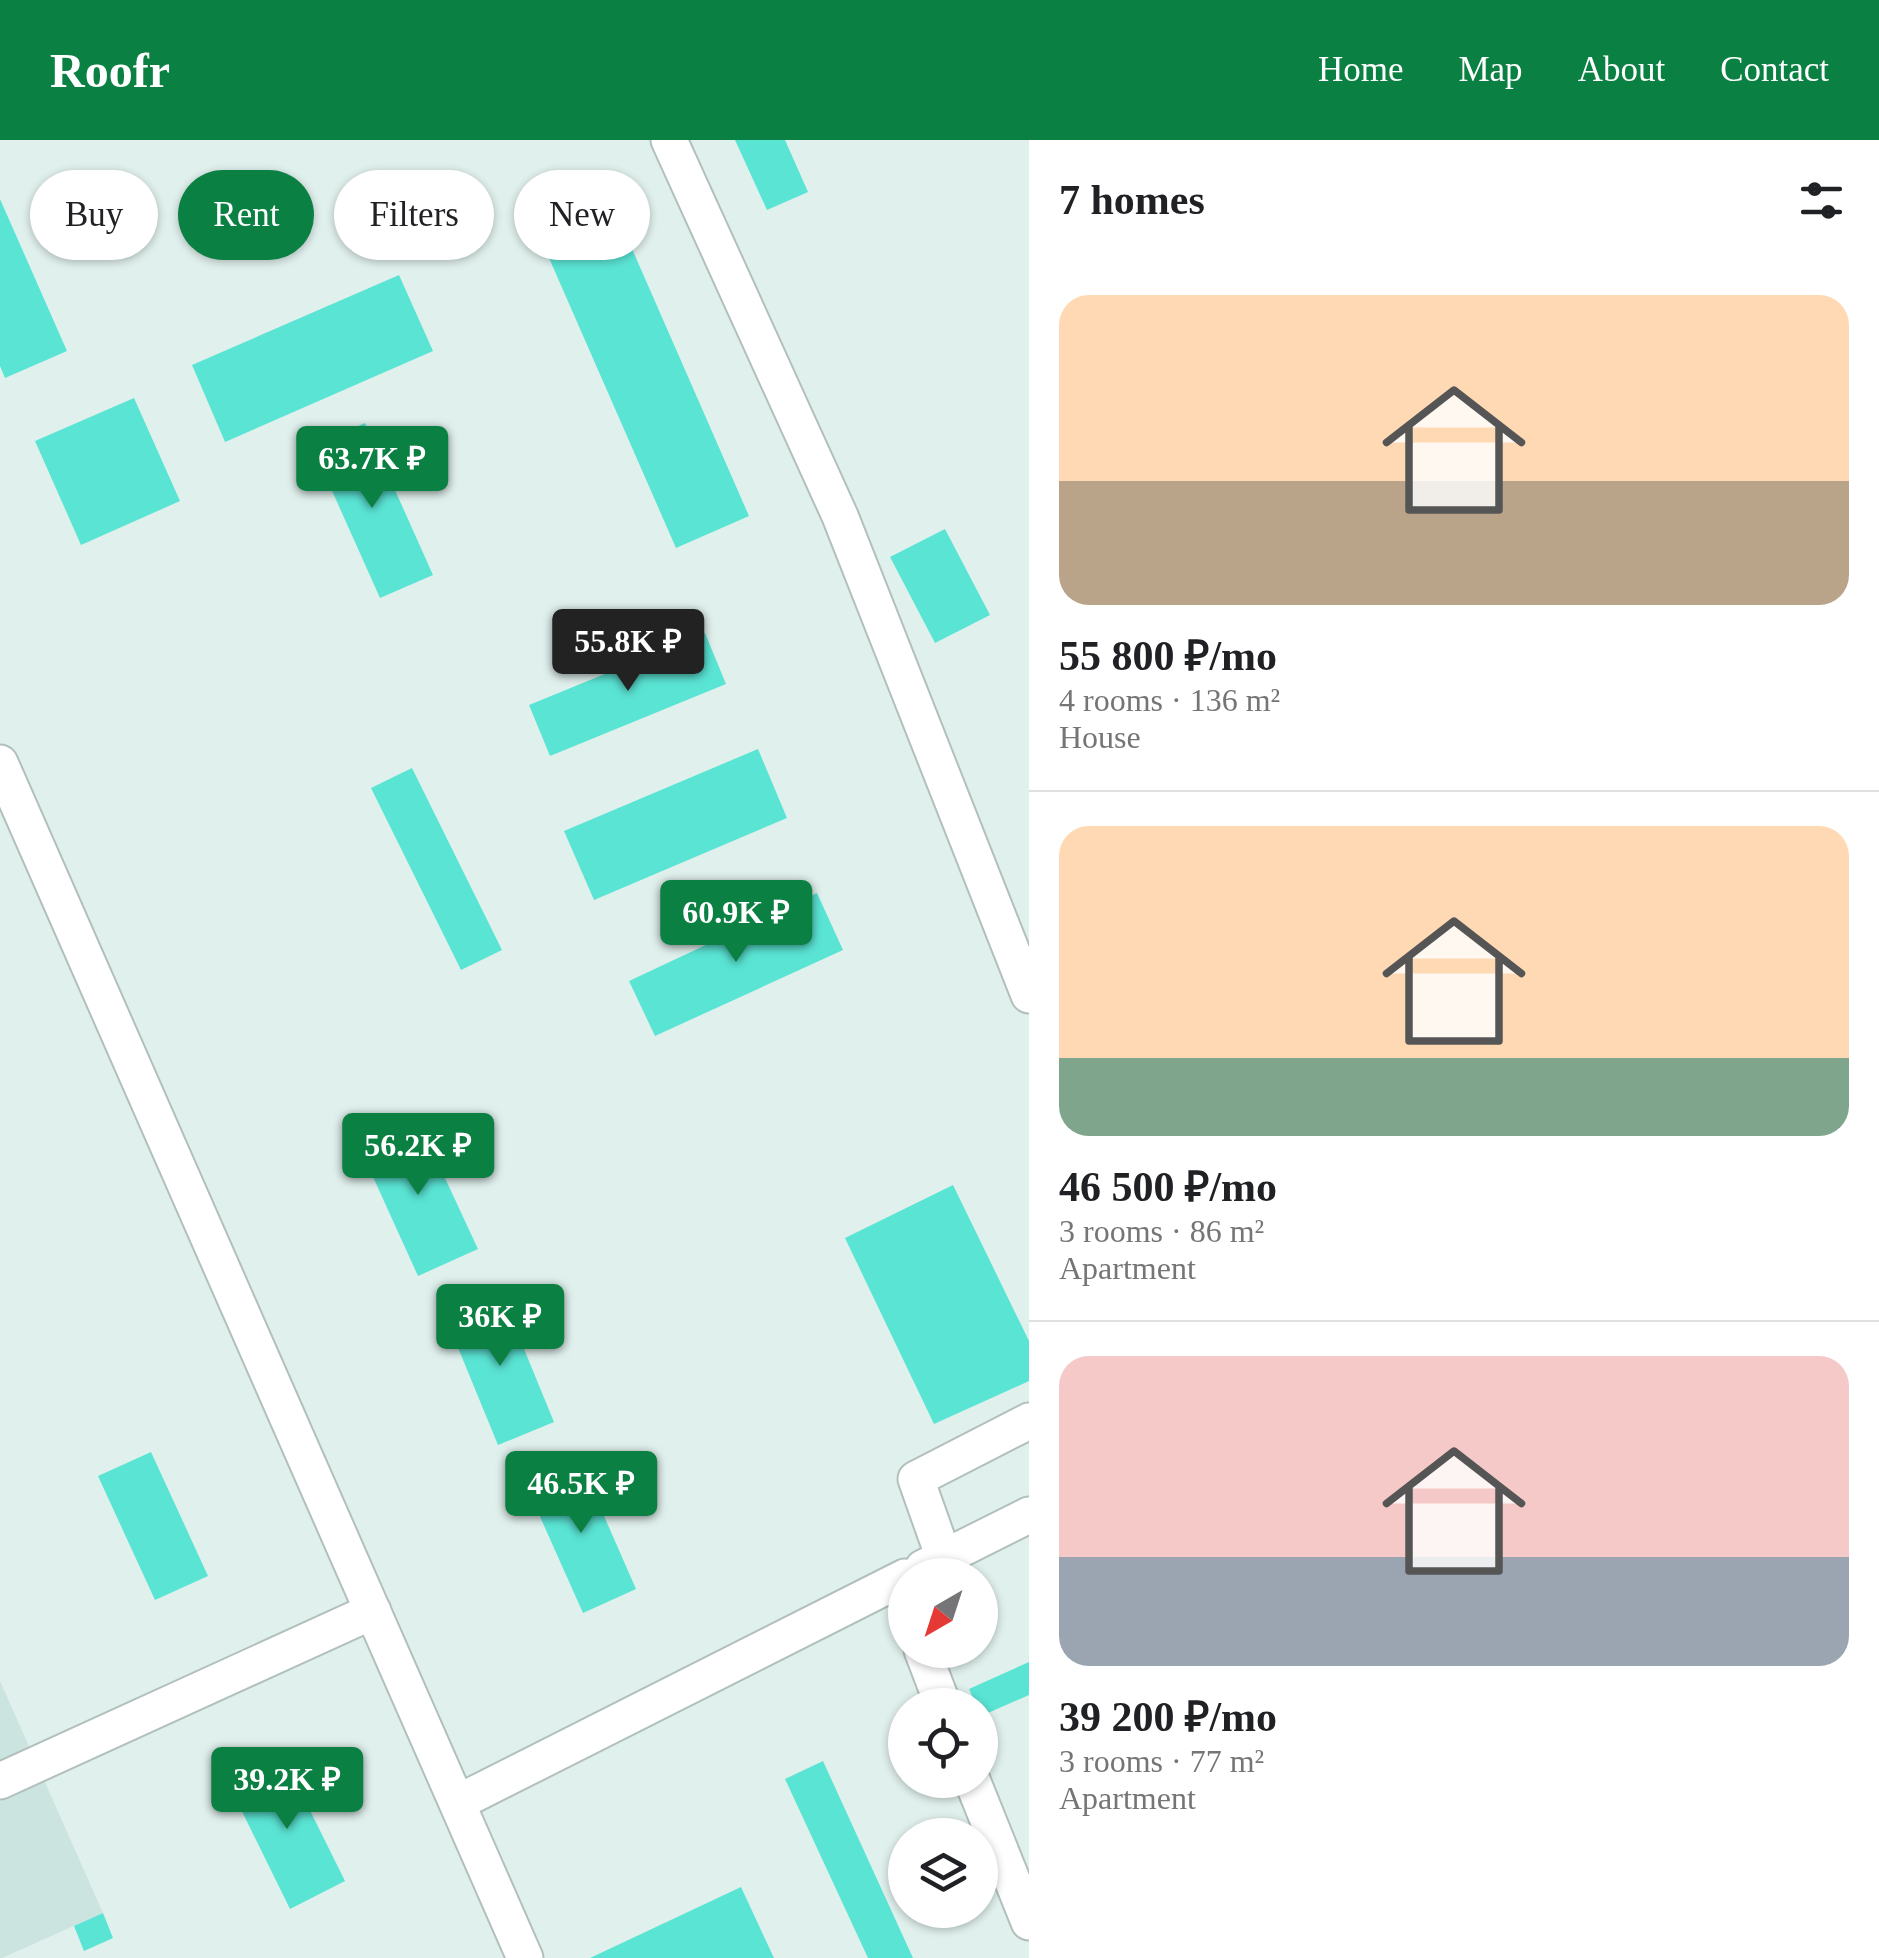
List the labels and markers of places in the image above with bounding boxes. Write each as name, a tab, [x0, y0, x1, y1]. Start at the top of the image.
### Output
pin: 63.7K ₽	[280, 426, 464, 511]
pin: 55.8K ₽	[536, 609, 720, 694]
pin: 60.9K ₽	[644, 880, 828, 965]
pin: 56.2K ₽	[326, 1113, 510, 1198]
pin: 36K ₽	[430, 1284, 570, 1369]
pin: 46.5K ₽	[489, 1451, 673, 1536]
pin: 39.2K ₽	[195, 1747, 379, 1832]

